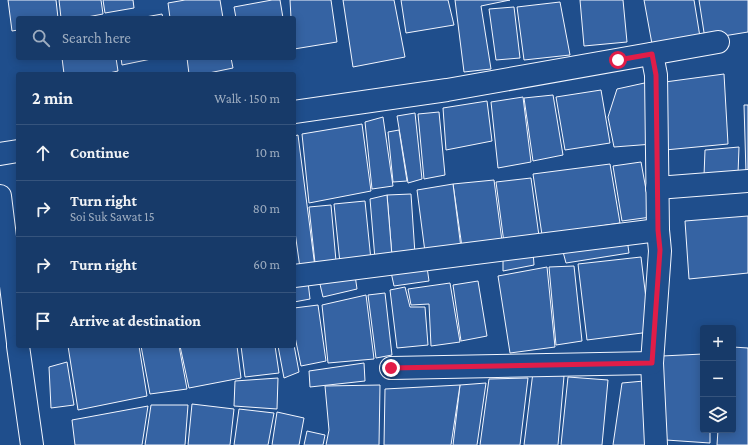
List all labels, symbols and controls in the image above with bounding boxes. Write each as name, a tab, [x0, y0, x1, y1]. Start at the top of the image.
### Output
search box	[16, 16, 296, 60]
icon: search	[30, 27, 52, 49]
text: Search here	[62, 30, 131, 46]
route start	[609, 51, 627, 69]
text: 2 min	[32, 89, 73, 108]
text: Walk · 150 m	[214, 91, 280, 106]
icon: ahead	[32, 142, 54, 164]
text: Continue	[70, 145, 129, 161]
text: 10 m	[255, 145, 280, 160]
text: Turn right	[70, 193, 137, 209]
icon: right	[32, 198, 54, 220]
text: 80 m	[253, 201, 280, 216]
text: Soi Suk Sawat 15	[70, 209, 155, 224]
icon: right	[32, 254, 54, 276]
text: Turn right	[70, 257, 137, 273]
text: 60 m	[253, 257, 280, 272]
icon: arrive	[32, 310, 54, 332]
text: Arrive at destination	[70, 313, 201, 329]
map controls	[700, 325, 736, 433]
button: +	[700, 325, 736, 361]
route end	[382, 359, 400, 377]
button: −	[700, 361, 736, 397]
button: layers	[700, 397, 736, 433]

